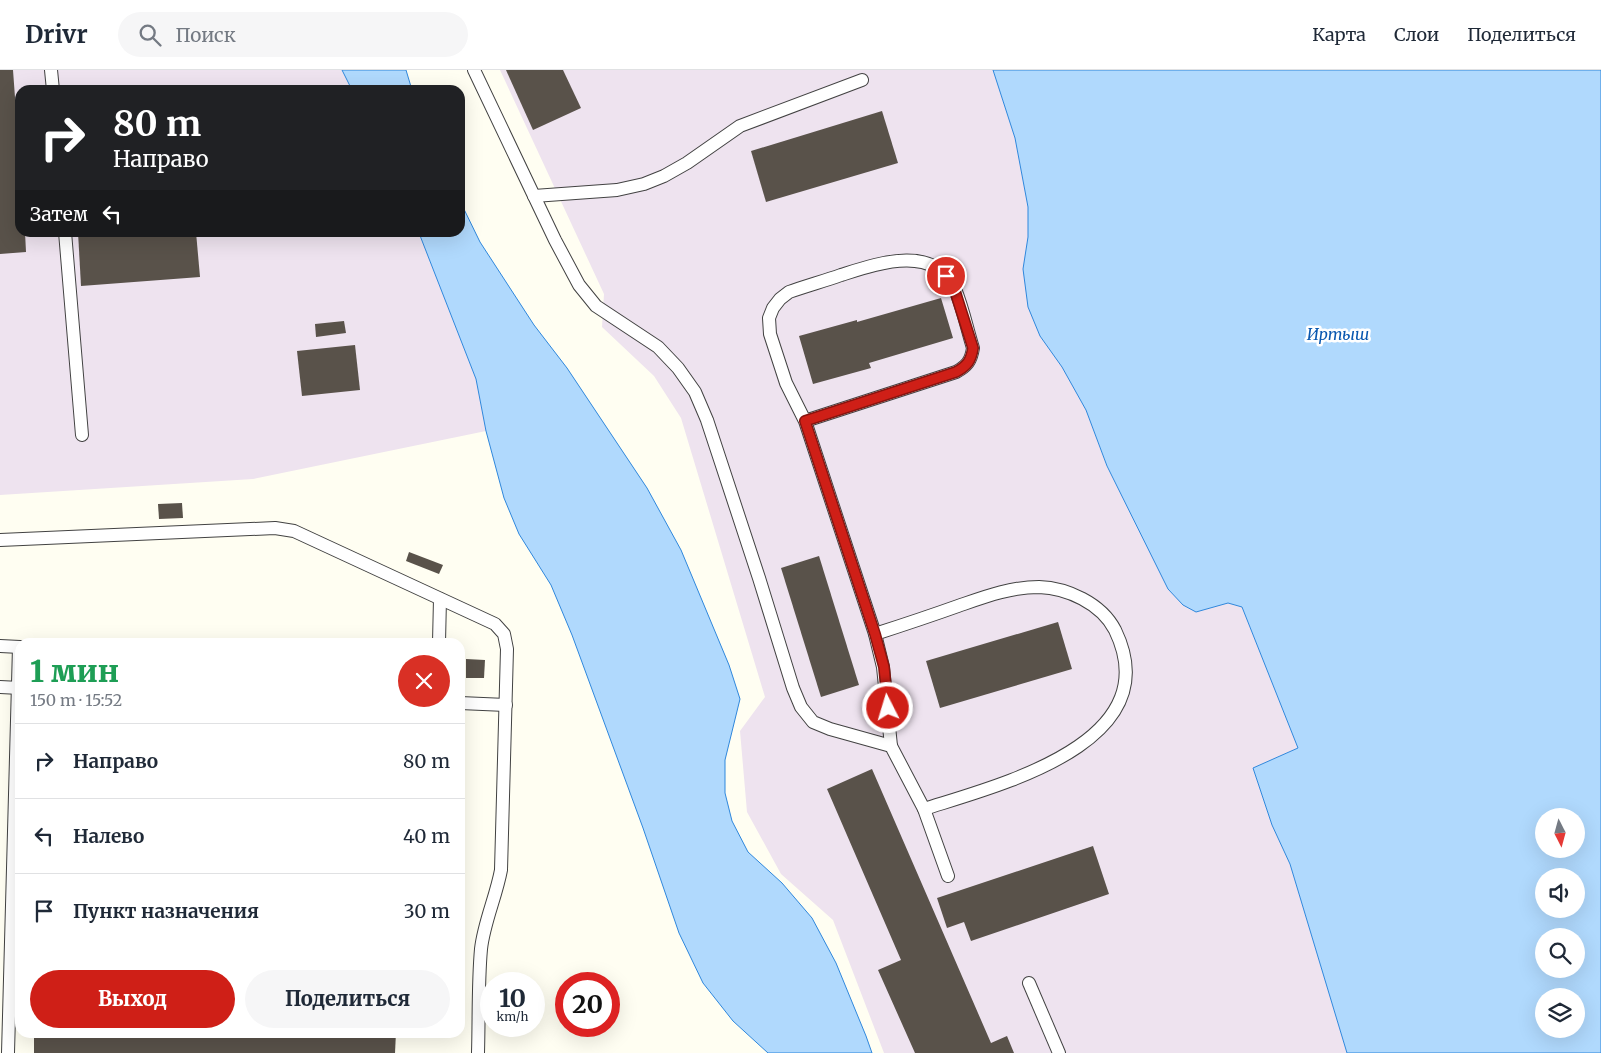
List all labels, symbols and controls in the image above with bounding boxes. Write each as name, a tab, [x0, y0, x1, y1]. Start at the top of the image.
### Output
search box	[118, 12, 468, 57]
text: Drivr	[25, 19, 88, 50]
icon: search	[136, 21, 164, 49]
text: Поиск	[176, 23, 236, 47]
text: Карта	[1312, 23, 1366, 46]
text: Слои	[1394, 23, 1439, 46]
text: Поделиться	[1467, 23, 1576, 46]
text: 80 m	[113, 102, 201, 146]
icon: right	[30, 105, 95, 170]
text: Направо	[113, 145, 209, 173]
icon: left	[98, 200, 126, 228]
text: Затем	[30, 202, 88, 226]
pin	[925, 255, 967, 297]
icon: arrive	[932, 262, 960, 290]
water label: Иртыш	[1307, 324, 1369, 344]
text: 1 мин	[30, 652, 119, 690]
button: close	[398, 655, 450, 707]
position arrow	[861, 681, 913, 733]
text: 150 m · 15:52	[30, 690, 122, 710]
icon: right	[30, 747, 58, 775]
text: Направо	[73, 749, 158, 773]
text: 80 m	[403, 749, 450, 773]
north arrow	[1535, 808, 1585, 858]
map controls	[1535, 808, 1585, 1038]
icon: left	[30, 822, 58, 850]
text: Налево	[73, 824, 144, 848]
text: 40 m	[403, 824, 450, 848]
button: sound	[1535, 868, 1585, 918]
icon: arrive	[30, 897, 58, 925]
text: Пункт назначения	[73, 899, 259, 923]
text: 30 m	[404, 899, 450, 923]
button: search	[1535, 928, 1585, 978]
button: Выход	[30, 970, 235, 1028]
button: Поделиться	[245, 970, 450, 1028]
speed limit sign: 20	[555, 972, 620, 1037]
text: 10	[499, 982, 526, 1014]
button: layers	[1535, 988, 1585, 1038]
text: km/h	[497, 1009, 528, 1024]

